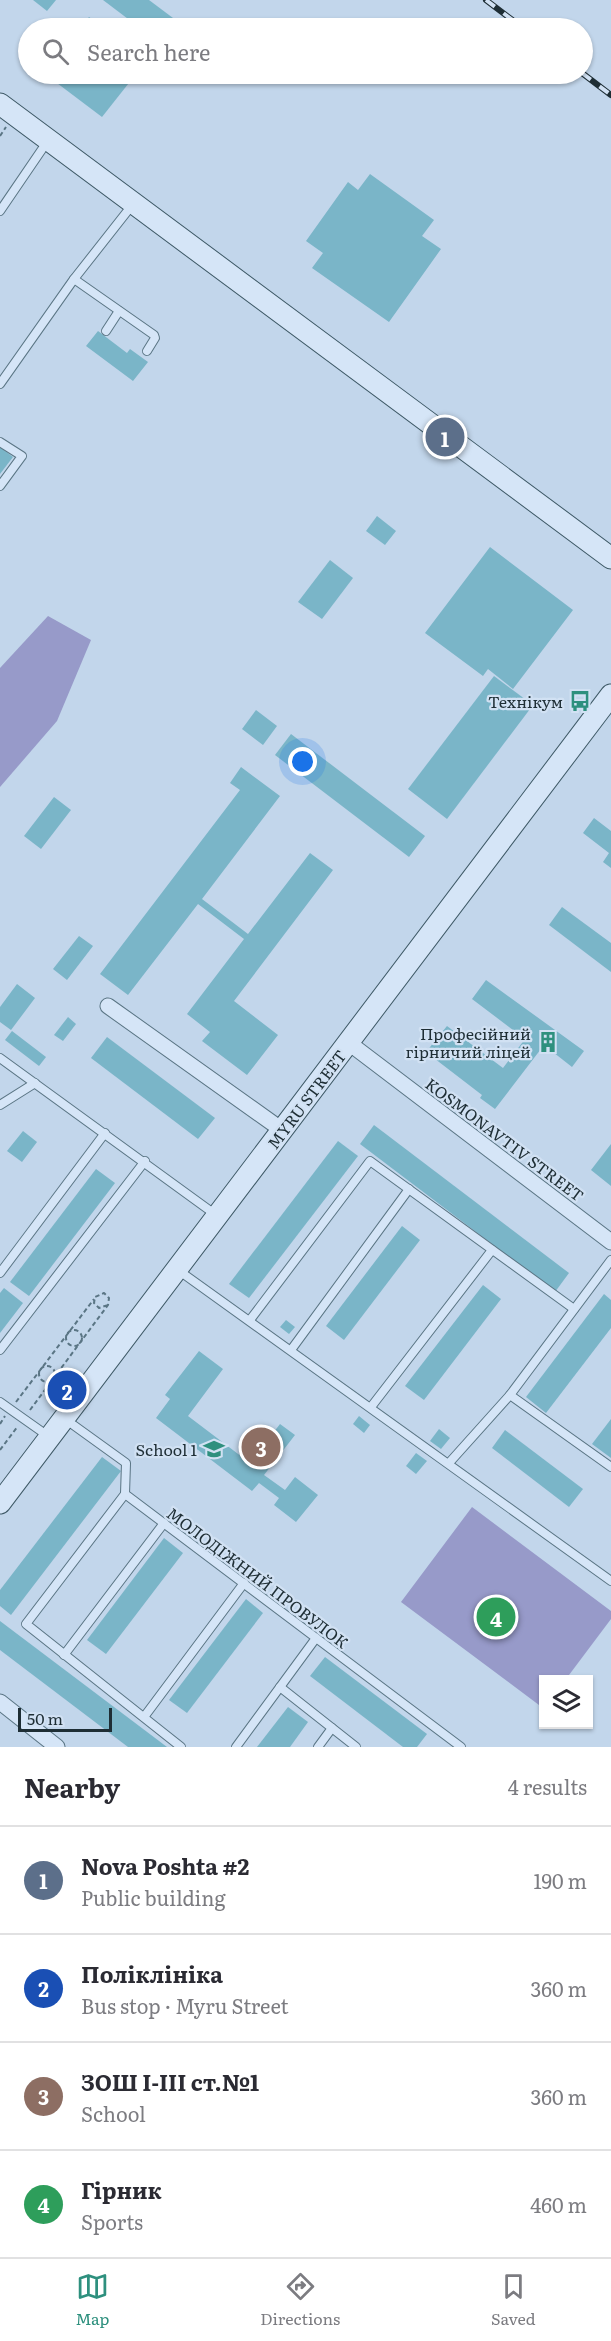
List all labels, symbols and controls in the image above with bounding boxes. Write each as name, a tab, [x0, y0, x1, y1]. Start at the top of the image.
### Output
search box	[18, 18, 593, 84]
icon: search	[39, 35, 72, 68]
text: Search here	[87, 35, 210, 68]
pin: 1	[426, 414, 464, 460]
place label: Технікум	[488, 689, 563, 713]
bus stop icon: Технікум	[568, 689, 592, 713]
your location	[288, 747, 317, 776]
place label: Професійний гірничий ліцей	[406, 1021, 531, 1063]
building icon: Професійний гірничий ліцей	[536, 1030, 560, 1054]
street label: MYRU STREET	[261, 1044, 351, 1154]
street label: KOSMONAVTIV STREET	[421, 1071, 589, 1207]
pin: 2	[48, 1368, 86, 1412]
pin: 3	[242, 1424, 280, 1470]
place label: School 1	[135, 1437, 197, 1461]
school or university icon: School 1	[202, 1437, 226, 1461]
street label: МОЛОДІЖНИЙ ПРОВУЛОК	[162, 1501, 354, 1654]
pin: 4	[476, 1594, 516, 1640]
map controls	[539, 1675, 593, 1729]
button: layers	[539, 1675, 593, 1729]
scale bar	[18, 1705, 112, 1732]
text: 50 m	[27, 1706, 63, 1730]
text: Nearby	[24, 1767, 120, 1806]
text: 4 results	[508, 1771, 587, 1801]
text: Nova Poshta #2	[81, 1849, 249, 1882]
text: 1	[39, 1865, 48, 1895]
text: 190 m	[533, 1865, 587, 1895]
text: Public building	[81, 1882, 226, 1912]
text: Поліклініка	[81, 1957, 223, 1990]
text: 2	[38, 1973, 49, 2003]
text: 360 m	[530, 1973, 587, 2003]
text: Bus stop · Myru Street	[81, 1990, 289, 2020]
text: ЗОШ I-III ст.№1	[81, 2065, 259, 2098]
text: 3	[38, 2081, 49, 2111]
text: 360 m	[530, 2081, 587, 2111]
text: School	[81, 2098, 146, 2128]
text: Гірник	[81, 2173, 162, 2206]
text: 4	[37, 2189, 50, 2219]
text: 460 m	[530, 2189, 587, 2219]
text: Sports	[81, 2206, 143, 2236]
tab: Map	[75, 2270, 109, 2330]
tab: Directions	[260, 2270, 340, 2330]
tab: Saved	[491, 2270, 536, 2330]

